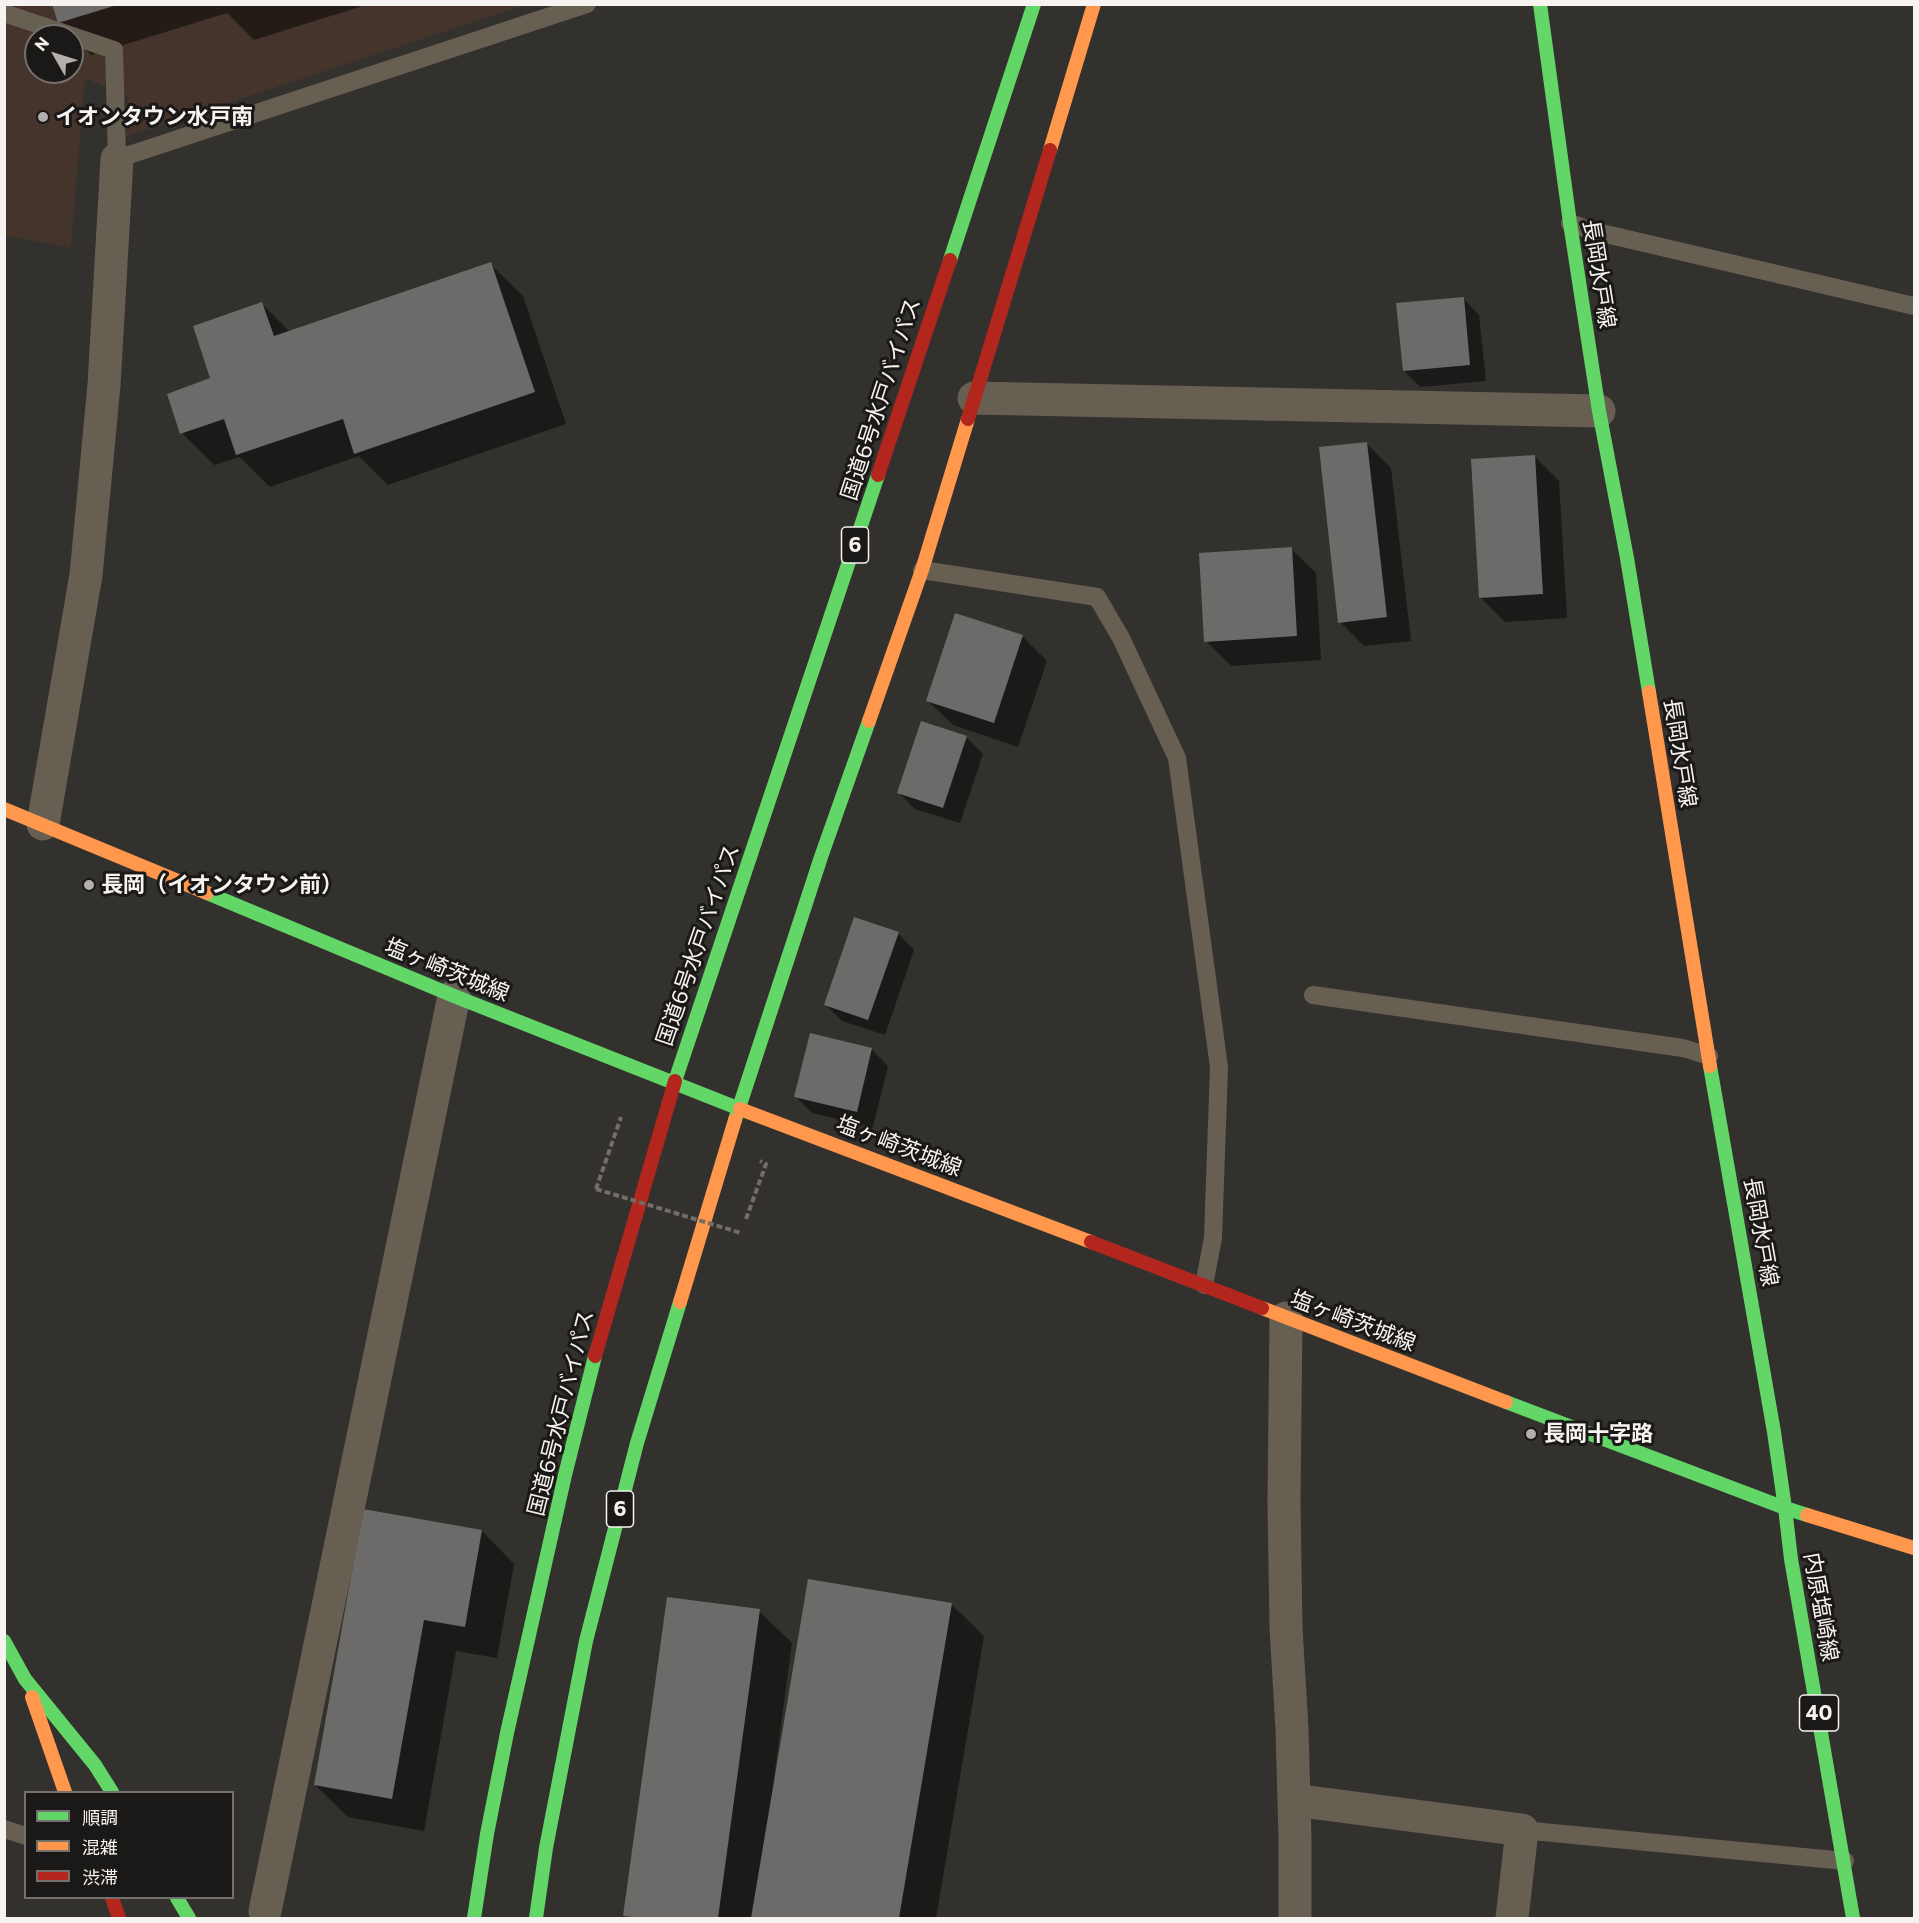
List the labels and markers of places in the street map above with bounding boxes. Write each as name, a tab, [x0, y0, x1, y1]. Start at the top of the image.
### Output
place label: イオンタウン水戸南	[55, 104, 253, 130]
marker: イオンタウン水戸南	[36, 110, 50, 124]
place label: 長岡（イオンタウン前）	[101, 872, 343, 898]
marker: 長岡（イオンタウン前）	[82, 878, 96, 892]
place label: 長岡十字路	[1543, 1421, 1653, 1447]
marker: 長岡十字路	[1524, 1427, 1538, 1441]

